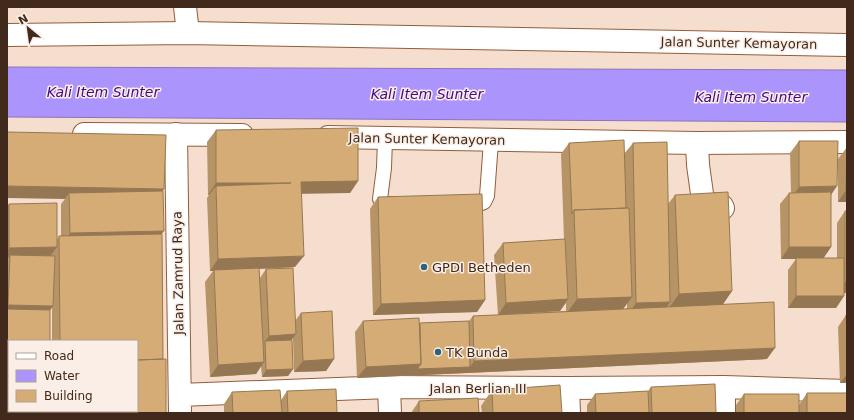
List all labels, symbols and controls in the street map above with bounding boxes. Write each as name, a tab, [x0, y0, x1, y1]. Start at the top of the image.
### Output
north arrow	[8, 8, 48, 48]
text: N	[16, 12, 31, 28]
street label: Jalan Sunter Kemayoran	[659, 34, 818, 52]
water label: Kali Item Sunter	[47, 84, 160, 100]
water label: Kali Item Sunter	[371, 86, 484, 102]
water label: Kali Item Sunter	[695, 89, 808, 105]
street label: Jalan Sunter Kemayoran	[347, 130, 506, 148]
street label: Jalan Zamrud Raya	[169, 211, 187, 336]
place label: GPDI Betheden	[432, 260, 531, 275]
marker: GPDI Betheden	[419, 262, 429, 272]
legend	[8, 340, 138, 412]
place label: TK Bunda	[445, 345, 508, 360]
marker: TK Bunda	[433, 347, 443, 357]
text: Road	[44, 349, 74, 363]
text: Water	[44, 369, 80, 383]
street label: Jalan Berlian III	[428, 381, 527, 396]
text: Building	[44, 389, 93, 403]

